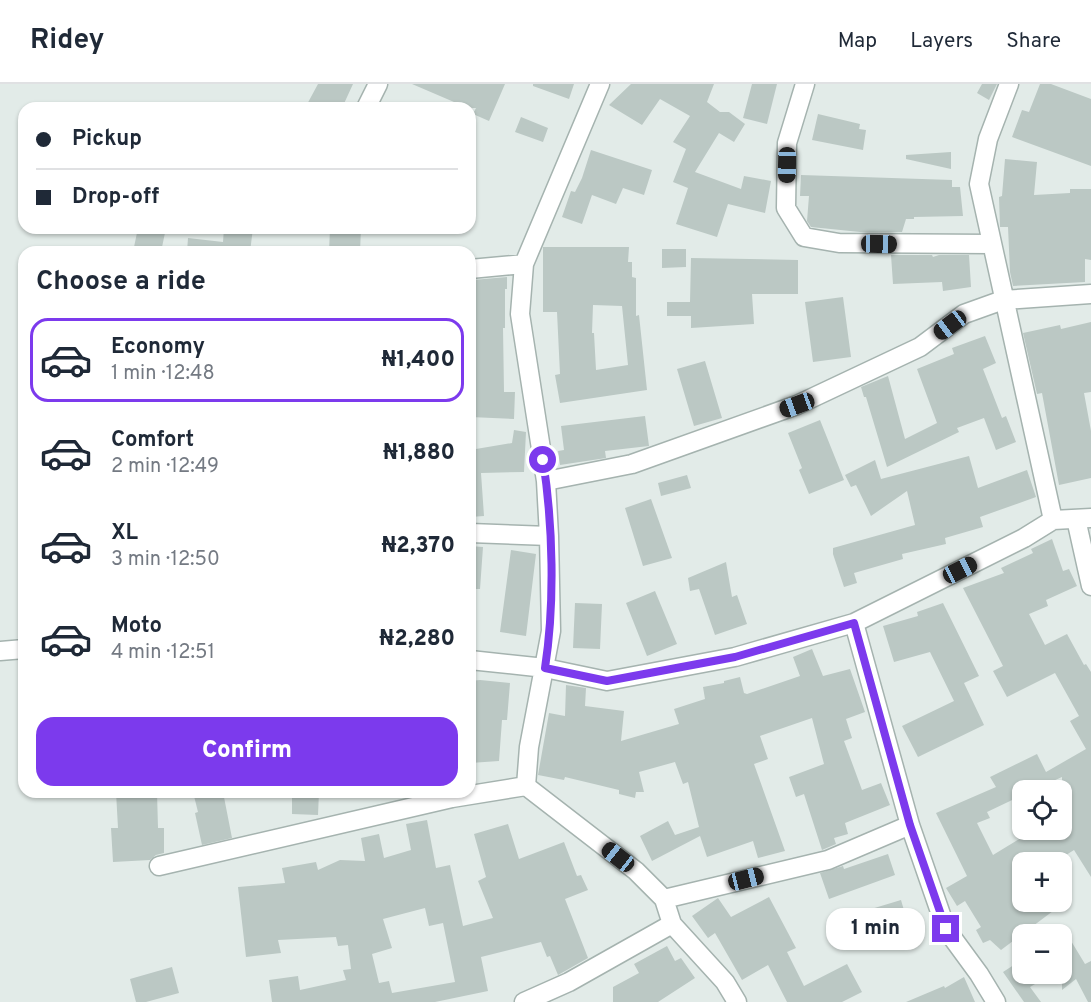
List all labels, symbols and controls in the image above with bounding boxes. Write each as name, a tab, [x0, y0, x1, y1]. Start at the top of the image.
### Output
text: Ridey	[30, 23, 104, 59]
text: Map	[838, 28, 877, 55]
text: Layers	[910, 28, 973, 55]
text: Share	[1006, 28, 1061, 55]
text: Pickup	[72, 126, 142, 153]
car	[778, 147, 796, 183]
text: Drop-off	[72, 184, 159, 211]
car	[861, 235, 897, 253]
text: Choose a ride	[36, 265, 206, 299]
car	[930, 307, 970, 343]
icon: car	[39, 333, 93, 387]
text: Economy	[111, 334, 205, 361]
text: ₦1,400	[382, 347, 455, 374]
text: 1 min · 12:48	[111, 361, 215, 387]
car	[777, 390, 817, 420]
icon: car	[39, 426, 93, 480]
text: Comfort	[111, 427, 194, 454]
text: ₦1,880	[383, 440, 455, 467]
route start	[529, 446, 556, 473]
text: 2 min · 12:49	[111, 454, 219, 480]
icon: car	[39, 519, 93, 573]
text: XL	[111, 520, 138, 547]
text: ₦2,370	[381, 533, 455, 560]
text: 3 min · 12:50	[111, 547, 220, 573]
car	[940, 554, 980, 586]
icon: car	[39, 612, 93, 666]
text: Moto	[111, 613, 162, 640]
text: ₦2,280	[379, 626, 455, 653]
text: 4 min · 12:51	[111, 640, 215, 666]
button: Confirm	[36, 717, 458, 786]
map controls	[1012, 780, 1072, 984]
button: locate	[1012, 780, 1072, 840]
car	[598, 839, 638, 875]
button: +	[1012, 852, 1072, 912]
car	[726, 866, 766, 892]
callout: 1 min	[826, 908, 925, 950]
route end	[932, 915, 959, 942]
text: 1 min	[851, 916, 900, 942]
button: −	[1012, 924, 1072, 984]

